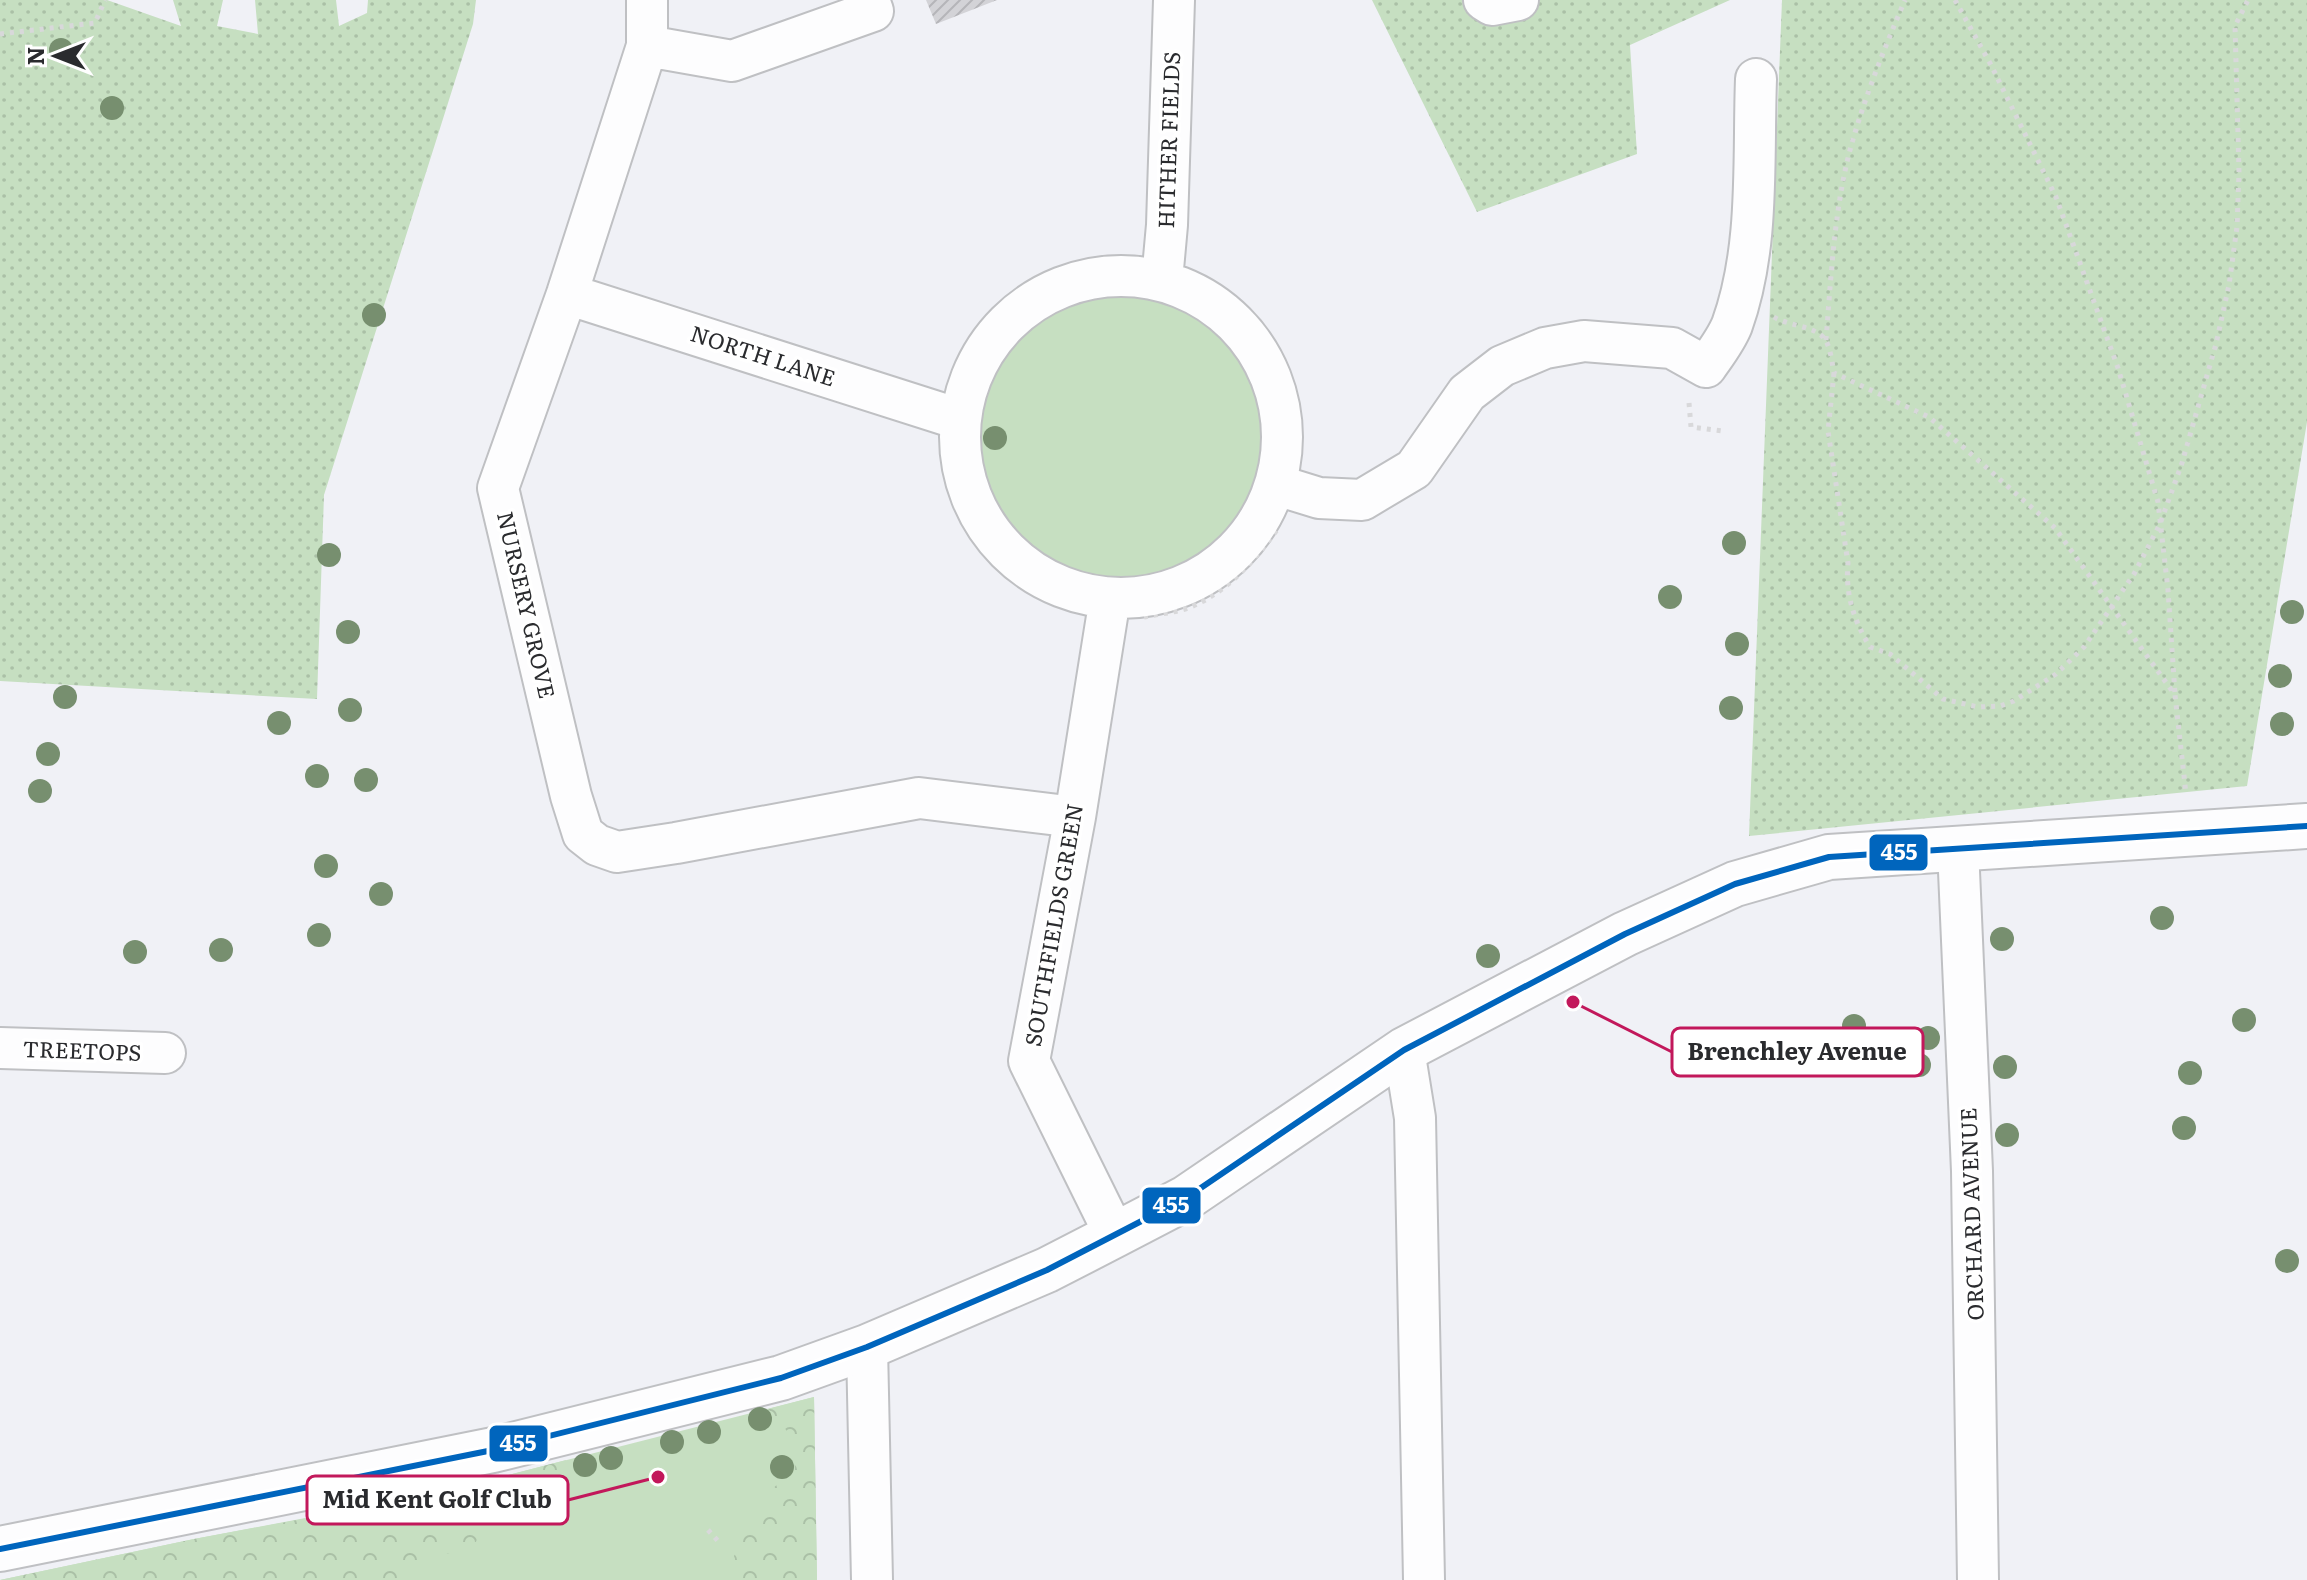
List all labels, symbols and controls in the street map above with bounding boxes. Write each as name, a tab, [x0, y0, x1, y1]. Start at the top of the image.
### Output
north arrow	[16, 16, 96, 96]
text: N	[18, 47, 51, 65]
street label: HITHER FIELDS	[1148, 51, 1187, 229]
street label: NORTH LANE	[687, 316, 840, 394]
street label: NURSERY GROVE	[490, 508, 565, 701]
street label: SOUTHFIELDS GREEN	[1015, 801, 1090, 1049]
line badge: 455	[1868, 833, 1929, 872]
text: 455	[1880, 834, 1918, 867]
callout: Brenchley Avenue	[1672, 1028, 1923, 1076]
street label: TREETOPS	[22, 1031, 142, 1068]
text: Brenchley Avenue	[1687, 1032, 1907, 1067]
street label: ORCHARD AVENUE	[1950, 1107, 1991, 1321]
line badge: 455	[1141, 1186, 1202, 1225]
text: 455	[1152, 1187, 1190, 1220]
line badge: 455	[488, 1424, 549, 1463]
text: 455	[499, 1425, 537, 1458]
callout: Mid Kent Golf Club	[307, 1476, 568, 1524]
text: Mid Kent Golf Club	[322, 1480, 552, 1515]

